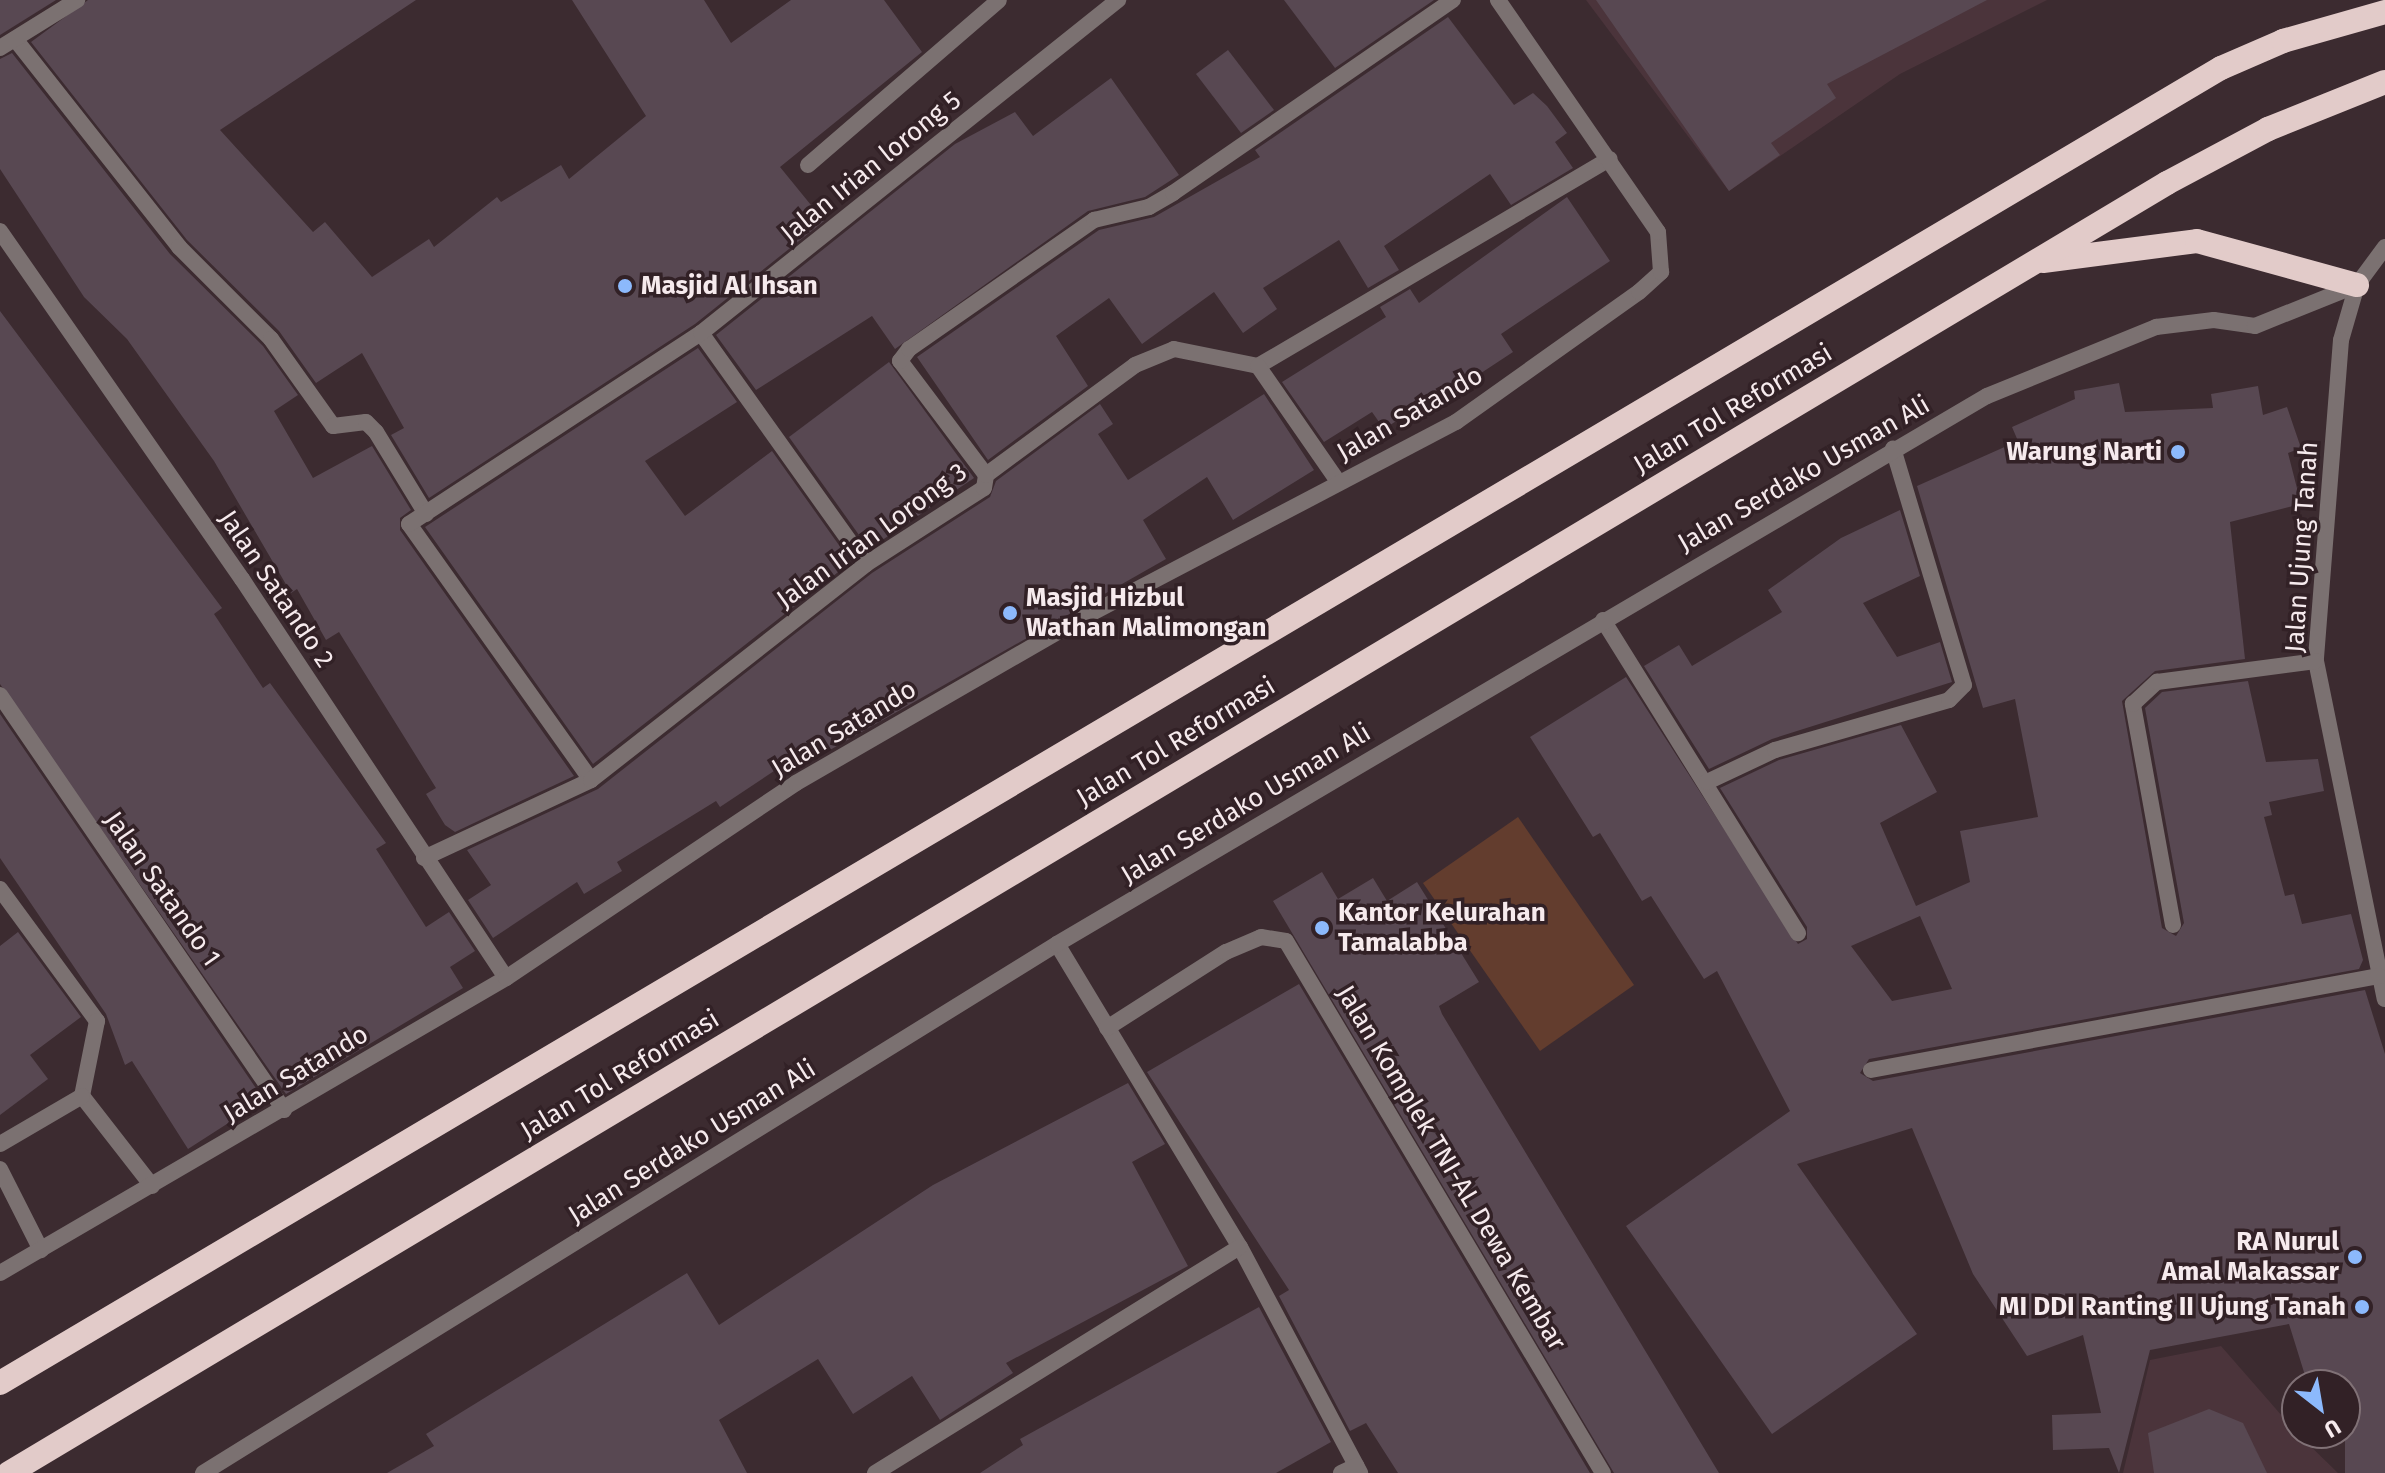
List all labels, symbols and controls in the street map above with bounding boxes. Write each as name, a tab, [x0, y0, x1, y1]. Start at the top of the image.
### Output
street label: Jalan Irian lorong 5	[775, 85, 967, 249]
place label: Masjid Al Ihsan	[641, 270, 818, 302]
marker: Masjid Al Ihsan	[616, 277, 634, 295]
street label: Jalan Tol Reformasi	[1628, 337, 1838, 481]
street label: Jalan Satando	[1332, 360, 1488, 468]
street label: Jalan Serdako Usman Ali	[1673, 389, 1935, 559]
place label: Warung Narti	[2006, 436, 2162, 468]
street label: Jalan Ujung Tanah	[2279, 440, 2325, 654]
marker: Warung Narti	[2169, 443, 2187, 461]
street label: Jalan Irian Lorong 3	[771, 457, 973, 615]
street label: Jalan Satando 2	[212, 504, 340, 674]
place label: Masjid Hizbul Wathan Malimongan	[1026, 582, 1267, 644]
marker: Masjid Hizbul Wathan Malimongan	[1001, 604, 1019, 622]
street label: Jalan Tol Reformasi	[1071, 670, 1281, 814]
street label: Jalan Satando	[766, 674, 922, 784]
street label: Jalan Serdako Usman Ali	[1116, 717, 1376, 891]
street label: Jalan Satando 1	[97, 806, 227, 972]
place label: Kantor Kelurahan Tamalabba	[1338, 897, 1546, 958]
marker: Kantor Kelurahan Tamalabba	[1313, 919, 1331, 937]
street label: Jalan Komplek TNI-AL Dewa Kembar	[1329, 980, 1573, 1356]
street label: Jalan Tol Reformasi	[515, 1003, 725, 1147]
street label: Jalan Satando	[218, 1019, 374, 1129]
street label: Jalan Serdako Usman Ali	[563, 1053, 821, 1231]
place label: RA Nurul Amal Makassar	[2162, 1226, 2339, 1288]
marker: RA Nurul Amal Makassar	[2346, 1248, 2364, 1266]
place label: MI DDI Ranting II Ujung Tanah	[1999, 1291, 2346, 1323]
marker: MI DDI Ranting II Ujung Tanah	[2353, 1298, 2371, 1316]
north arrow	[2281, 1369, 2361, 1449]
text: U	[2320, 1413, 2346, 1444]

